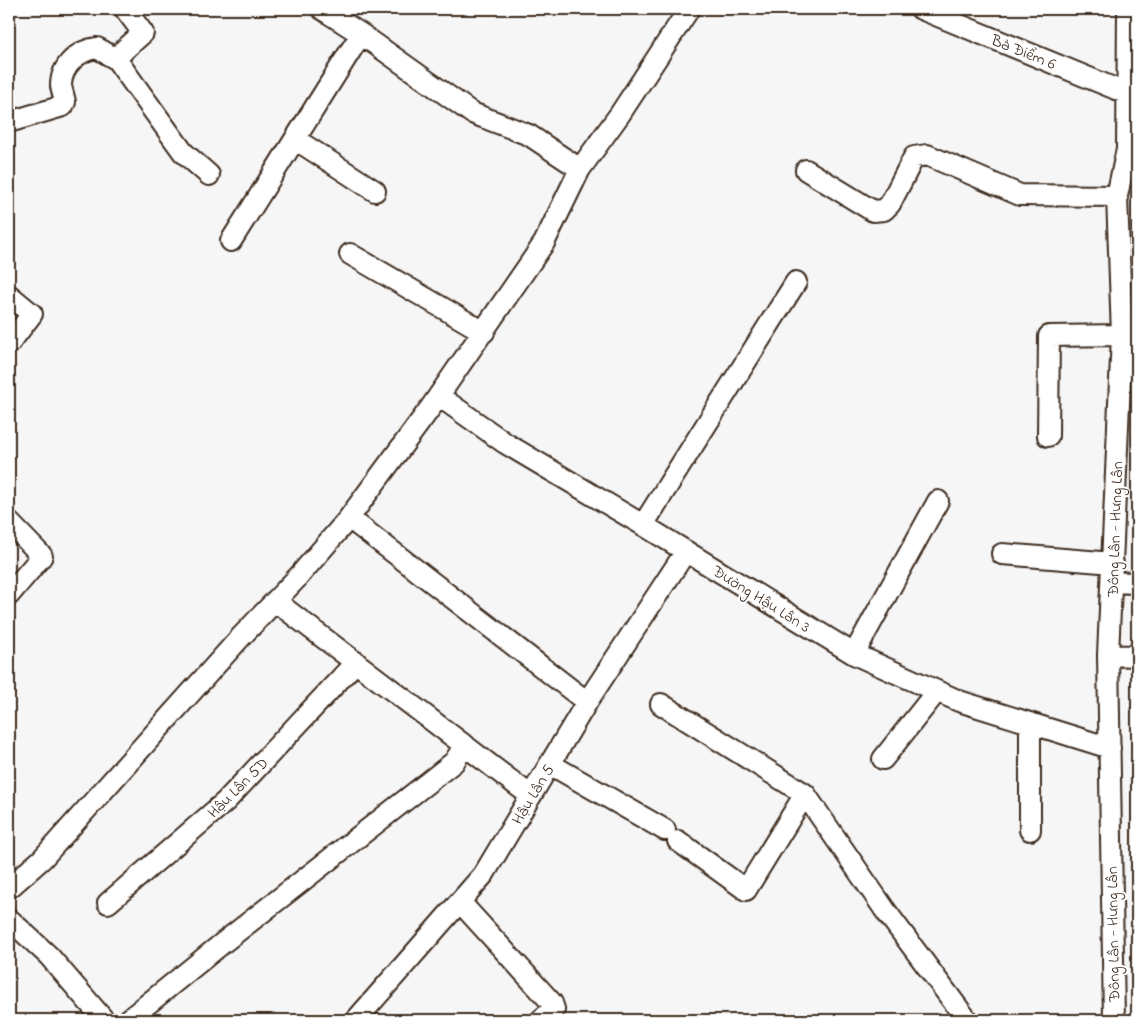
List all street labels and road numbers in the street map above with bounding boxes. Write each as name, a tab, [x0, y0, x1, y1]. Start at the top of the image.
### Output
street label: Bà Điểm 6	[986, 29, 1059, 77]
street label: Đông Lân - Hưng Lân	[1102, 461, 1130, 598]
street label: Đường Hậu Lân 3	[706, 559, 815, 639]
street label: Hậu Lân 5D	[202, 752, 274, 824]
street label: Hậu Lân 5	[506, 761, 561, 830]
street label: Đông Lân - Hưng Lân	[1101, 866, 1127, 1003]

